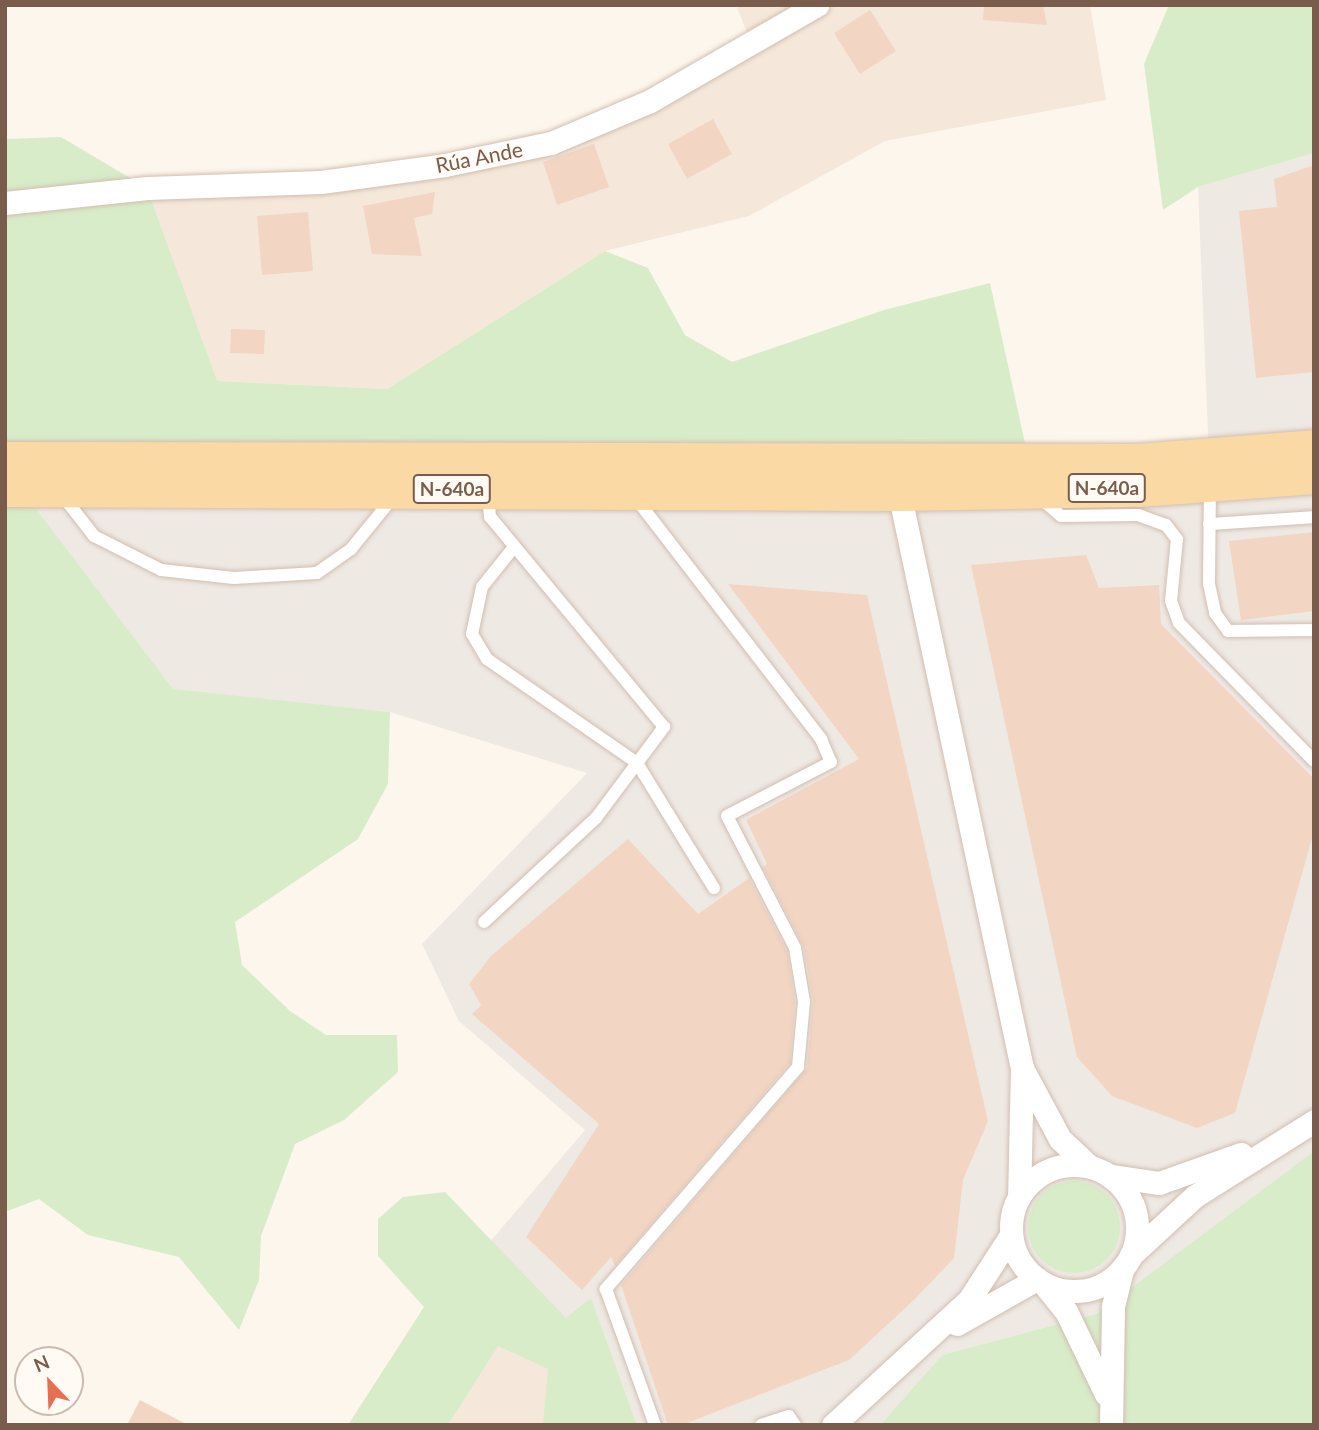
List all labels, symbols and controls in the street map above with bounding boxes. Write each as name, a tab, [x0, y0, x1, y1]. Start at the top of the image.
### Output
street label: Rúa Ande	[433, 136, 525, 178]
road number: N-640a	[1067, 472, 1147, 503]
road number: N-640a	[412, 474, 492, 504]
north arrow	[14, 1346, 84, 1416]
text: N	[30, 1350, 53, 1376]

